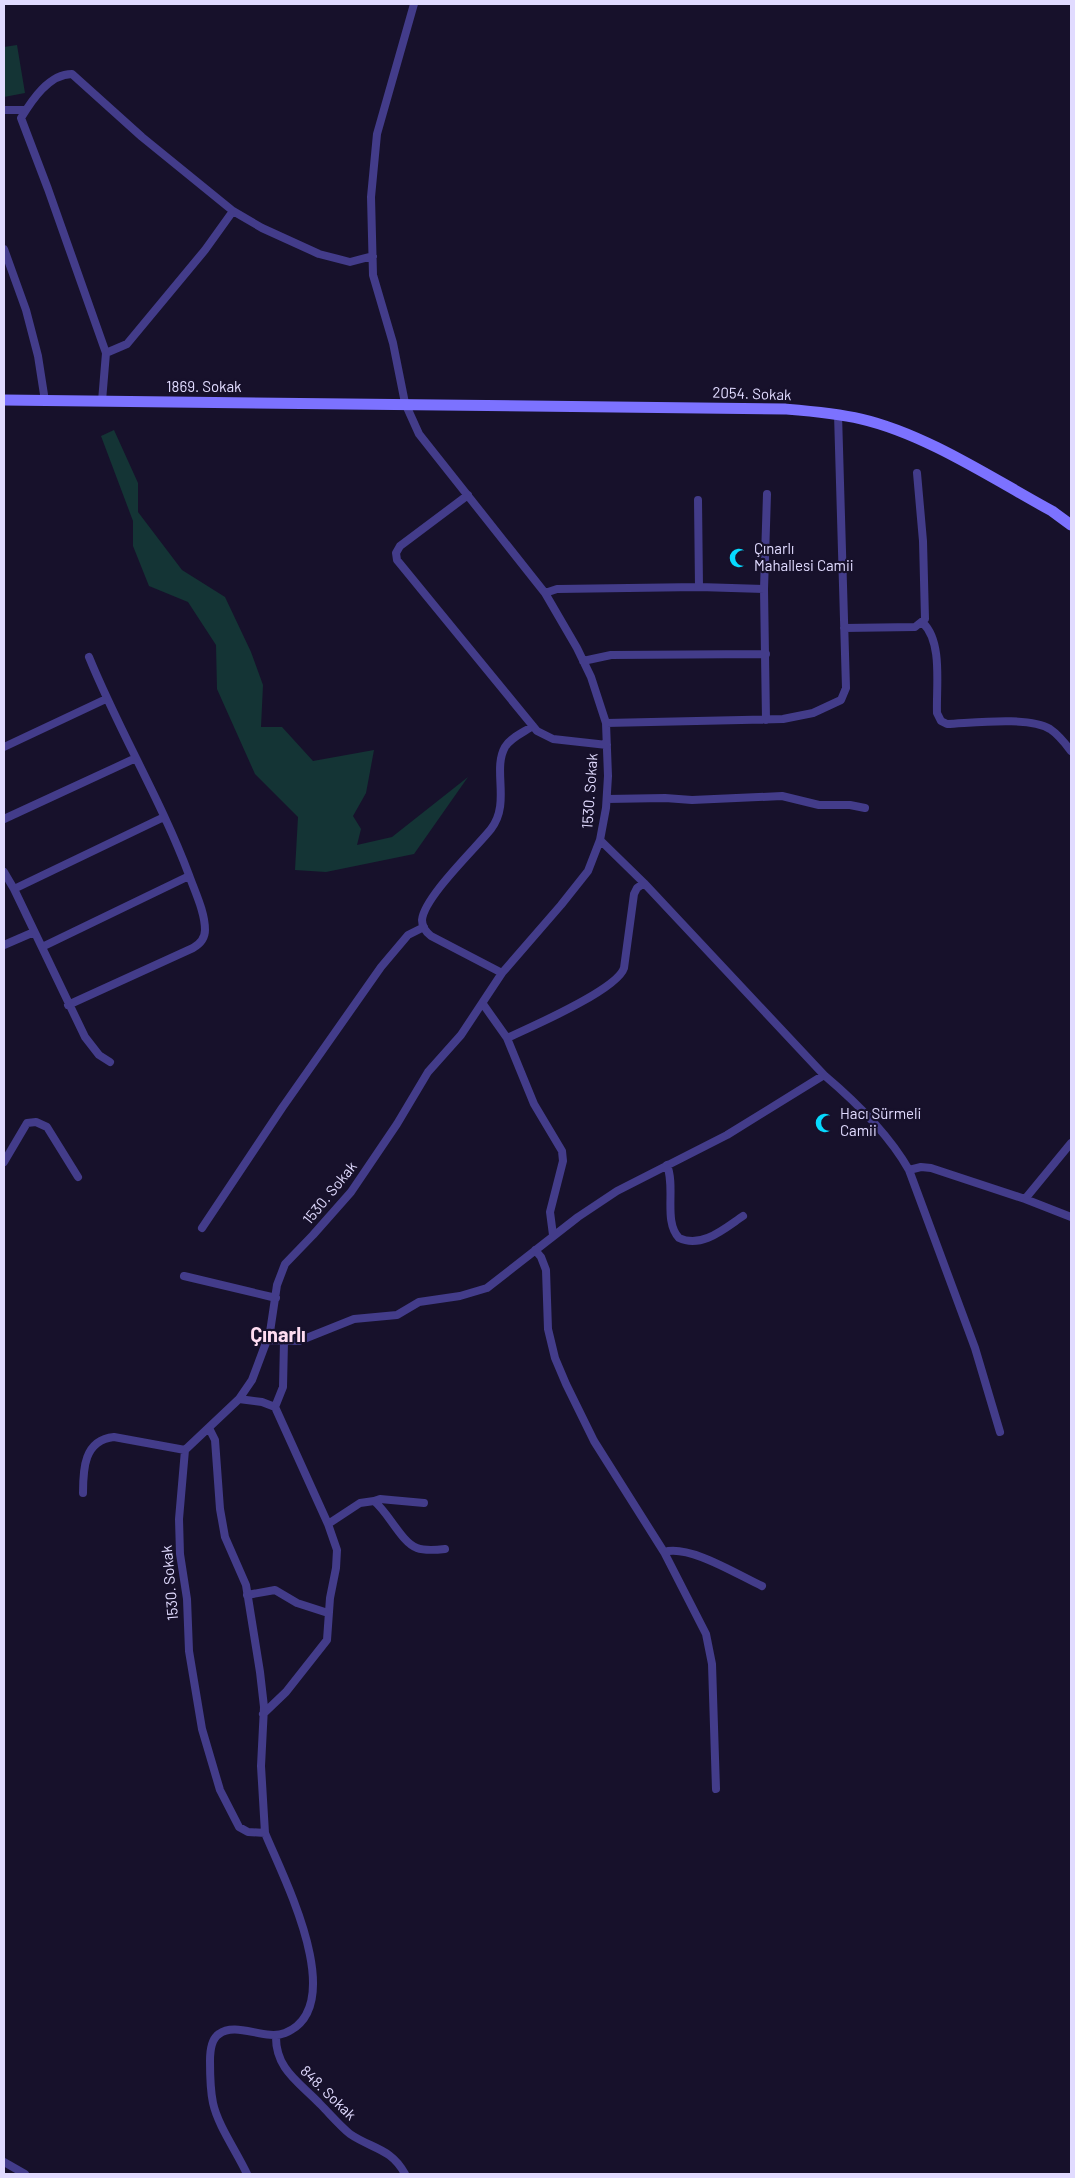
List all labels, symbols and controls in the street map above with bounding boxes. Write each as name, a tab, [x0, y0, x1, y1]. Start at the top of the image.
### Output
street label: 1869. Sokak	[166, 377, 242, 395]
street label: 2054. Sokak	[712, 383, 792, 403]
place label: Çınarlı Mahallesi Camii	[754, 539, 854, 574]
mosque icon: Çınarlı Mahallesi Camii	[728, 547, 750, 569]
street label: 1530. Sokak	[577, 752, 601, 829]
place label: Hacı Sürmeli Camii	[840, 1104, 921, 1139]
mosque icon: Hacı Sürmeli Camii	[814, 1112, 836, 1134]
street label: 1530. Sokak	[298, 1157, 360, 1227]
district label: Çınarlı	[250, 1322, 306, 1346]
street label: 1530. Sokak	[157, 1544, 181, 1622]
street label: 848. Sokak	[297, 2061, 361, 2124]

